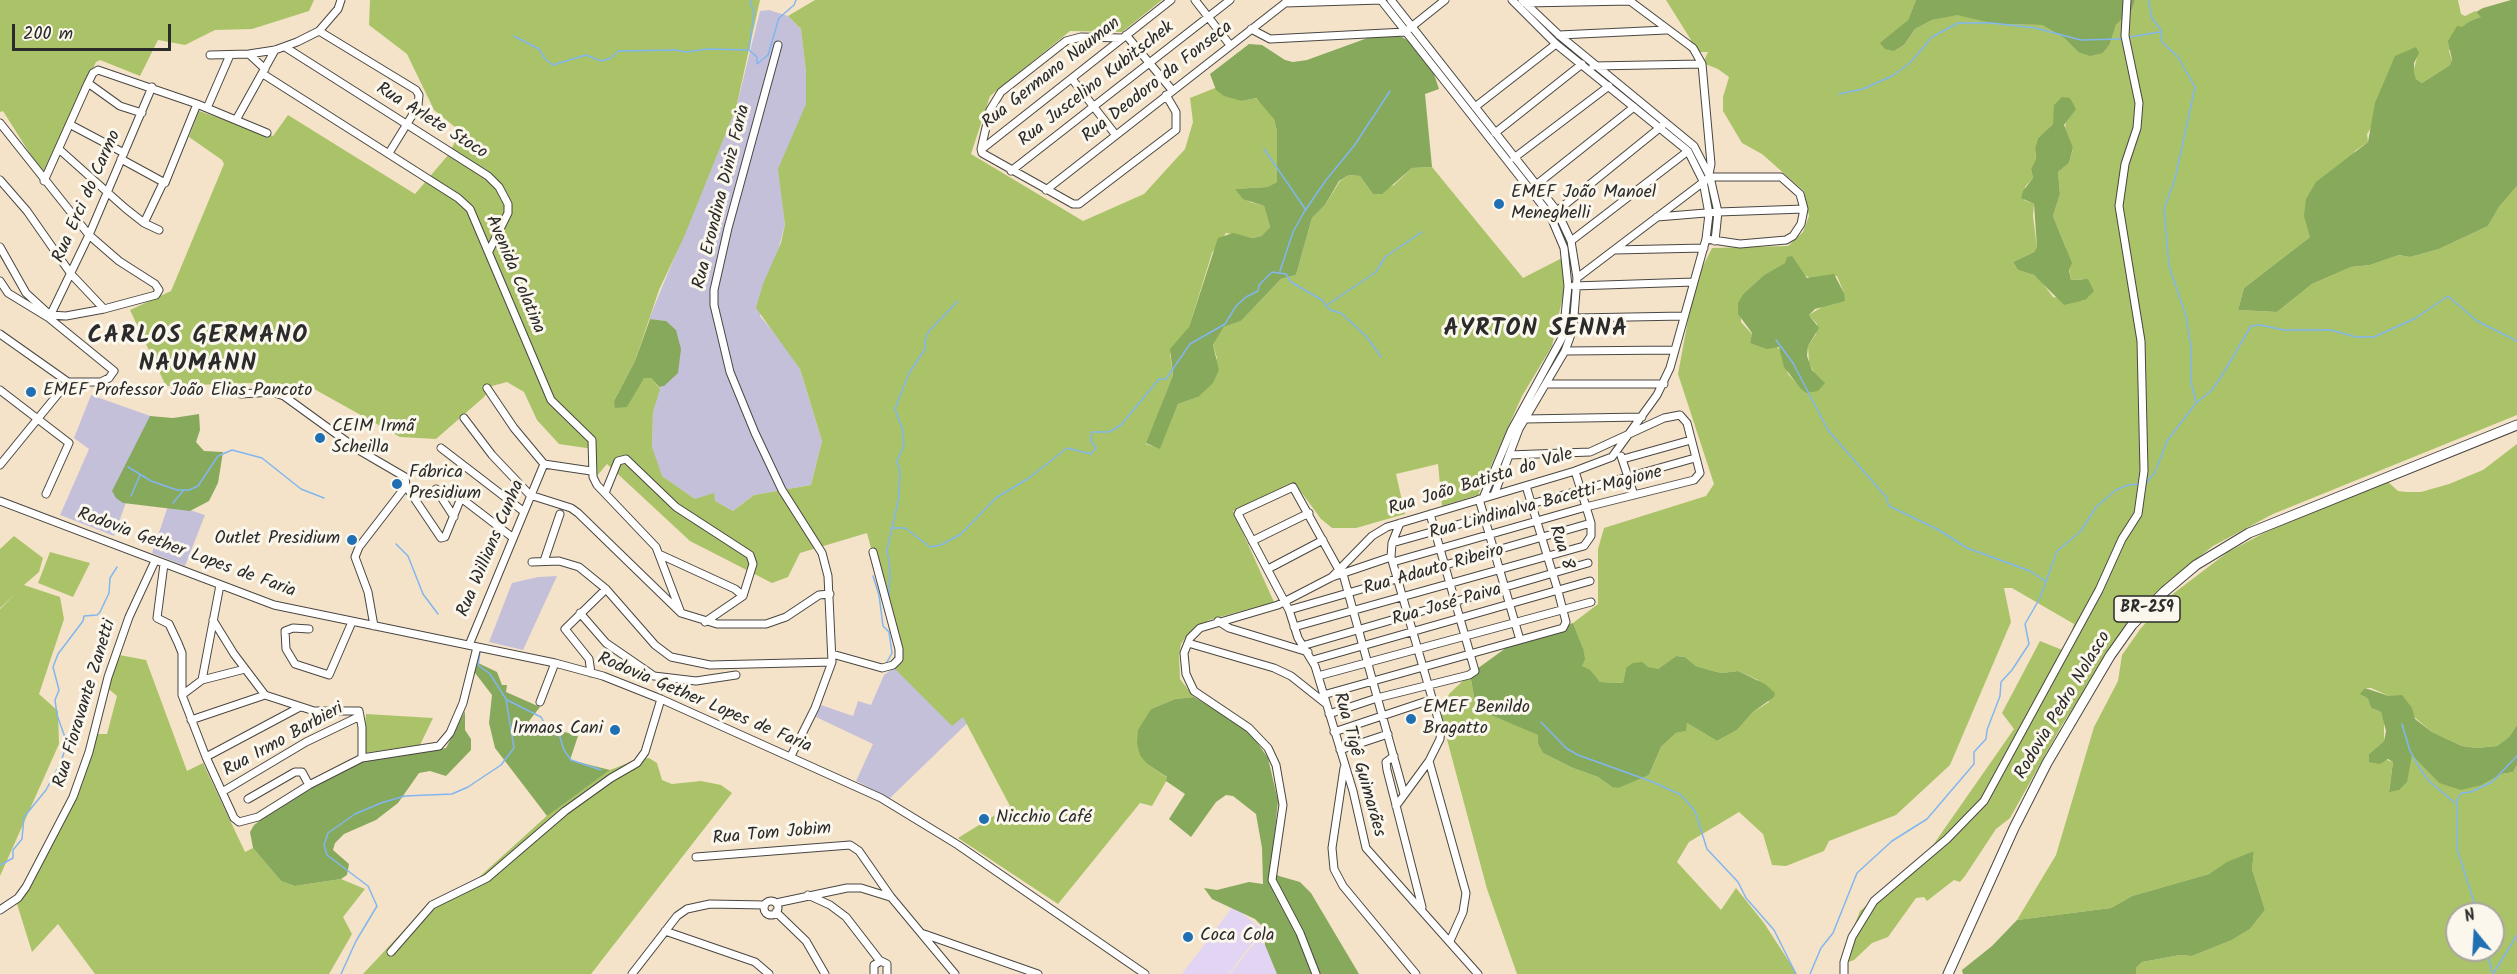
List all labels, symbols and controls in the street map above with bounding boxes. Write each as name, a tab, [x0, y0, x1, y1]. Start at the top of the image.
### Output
scale bar	[15, 12, 174, 50]
street label: Rua Germano Nauman	[979, 13, 1125, 135]
street label: Rua Deodoro da Fonseca	[1078, 17, 1238, 149]
street label: Rua Juscelino Kubitschek	[1015, 18, 1179, 152]
text: 200 m	[23, 20, 73, 49]
street label: Rua Arlete Stoco	[371, 79, 491, 165]
street label: Rua Erondina Diniz Faria	[690, 103, 756, 291]
street label: Rua Erci do Carmo	[49, 127, 127, 267]
place label: EMEF João Manoel Meneghelli	[1511, 183, 1656, 226]
marker: EMEF João Manoel Meneghelli	[1492, 197, 1506, 211]
street label: Avenida Colatina	[479, 213, 549, 337]
district label: AYRTON SENNA	[1443, 317, 1629, 345]
district label: CARLOS GERMANO NAUMANN	[87, 324, 309, 380]
place label: EMEF Professor João Elias Pancoto	[43, 381, 312, 403]
marker: EMEF Professor João Elias Pancoto	[24, 385, 38, 399]
place label: CEIM Irmã Scheilla	[332, 417, 415, 460]
marker: CEIM Irmã Scheilla	[313, 431, 327, 445]
street label: Rua João Batista do Vale	[1386, 445, 1576, 521]
street label: Rua Lindinalva Bacetti Magione	[1427, 462, 1665, 546]
place label: Fábrica Presidium	[409, 463, 481, 506]
marker: Fábrica Presidium	[390, 477, 404, 491]
street label: Rua Willians Cunha	[453, 477, 531, 621]
street label: Rodovia Gether Lopes de Faria	[74, 504, 298, 604]
street label: Rua 8	[1543, 523, 1577, 573]
place label: Outlet Presidium	[215, 529, 340, 551]
marker: Outlet Presidium	[345, 533, 359, 547]
street label: Rua Adauto Ribeiro	[1361, 541, 1507, 601]
street label: Rua José Paiva	[1390, 580, 1504, 632]
road number: BR-259	[2114, 596, 2180, 622]
street label: Rua Fioravante Zanetti	[50, 617, 122, 791]
street label: Rodovia Pedro Nolasco	[2011, 628, 2117, 784]
street label: Rodovia Gether Lopes de Faria	[594, 649, 814, 759]
street label: Rua Tigê Guimarães	[1327, 690, 1389, 840]
place label: EMEF Benildo Bragatto	[1423, 698, 1530, 740]
street label: Rua Irmo Barbieri	[220, 699, 348, 783]
marker: EMEF Benildo Bragatto	[1404, 712, 1418, 726]
place label: Irmaos Cani	[513, 719, 603, 741]
marker: Irmaos Cani	[608, 723, 622, 737]
place label: Nicchio Café	[996, 808, 1092, 830]
marker: Nicchio Café	[977, 812, 991, 826]
street label: Rua Tom Jobim	[712, 819, 832, 851]
north arrow	[2445, 902, 2505, 962]
text: N	[2461, 903, 2479, 930]
place label: Coca Cola	[1200, 926, 1274, 948]
marker: Coca Cola	[1181, 930, 1195, 944]

